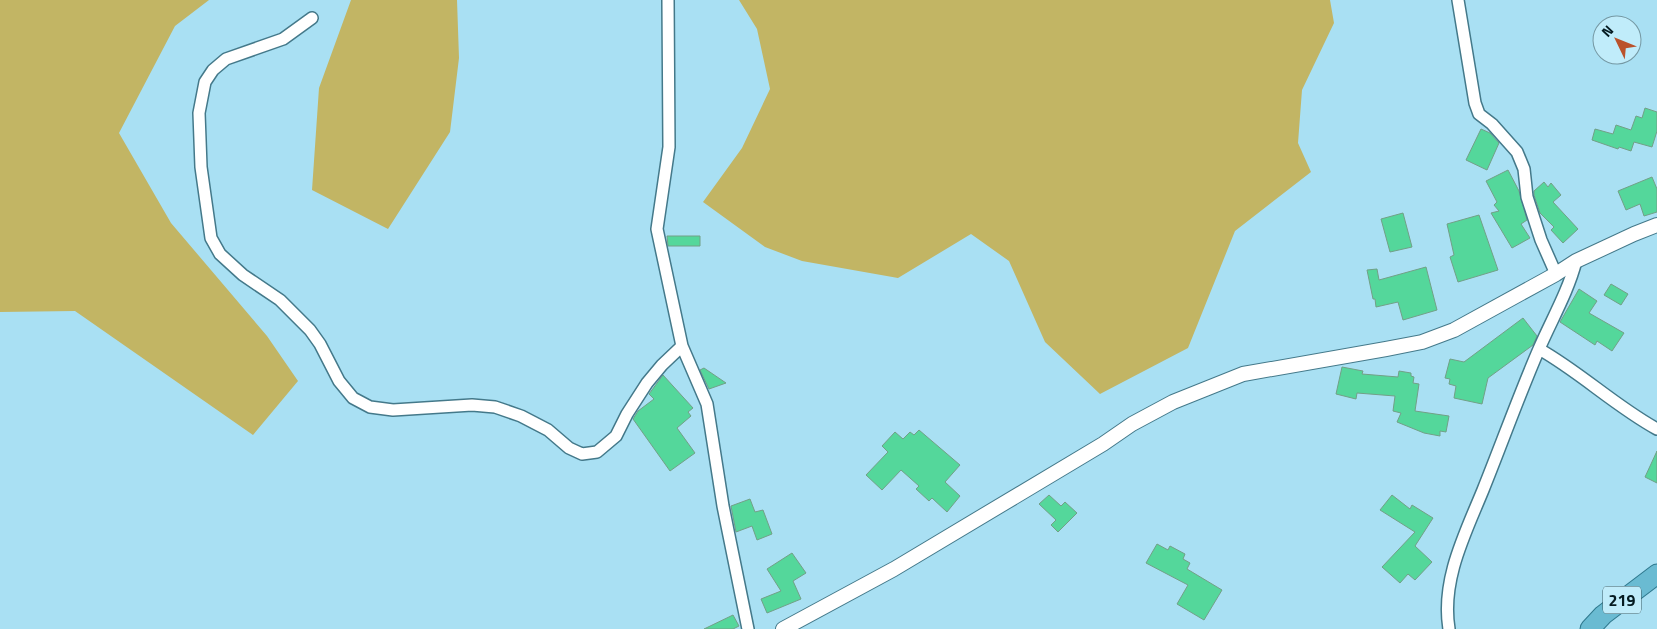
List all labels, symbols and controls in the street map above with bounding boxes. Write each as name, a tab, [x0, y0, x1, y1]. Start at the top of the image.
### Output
north arrow	[1592, 15, 1642, 65]
text: N	[1596, 20, 1618, 42]
road number: 219	[1603, 586, 1641, 614]

